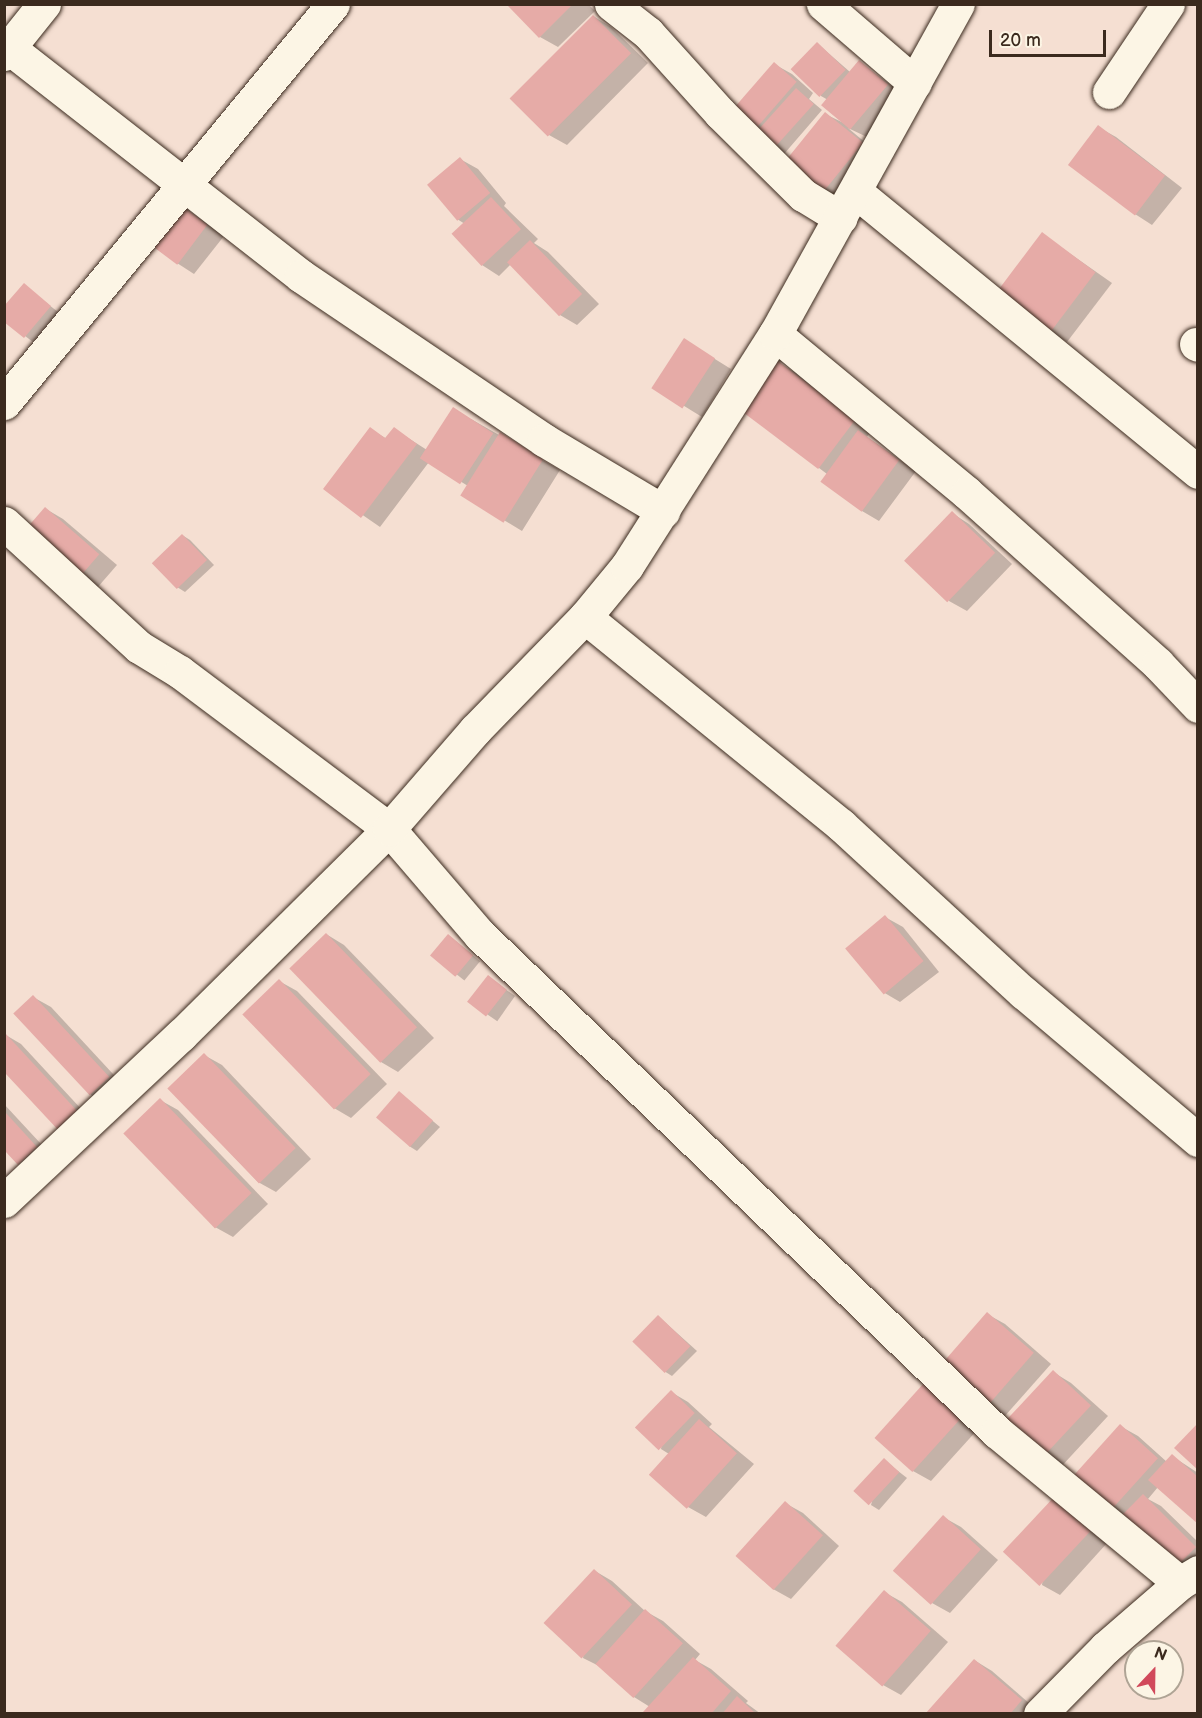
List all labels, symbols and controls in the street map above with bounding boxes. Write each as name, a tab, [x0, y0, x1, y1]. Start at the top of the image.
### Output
scale bar	[992, 18, 1109, 56]
text: 20 m	[1000, 30, 1041, 51]
north arrow	[1124, 1640, 1184, 1700]
text: N	[1151, 1644, 1169, 1666]

